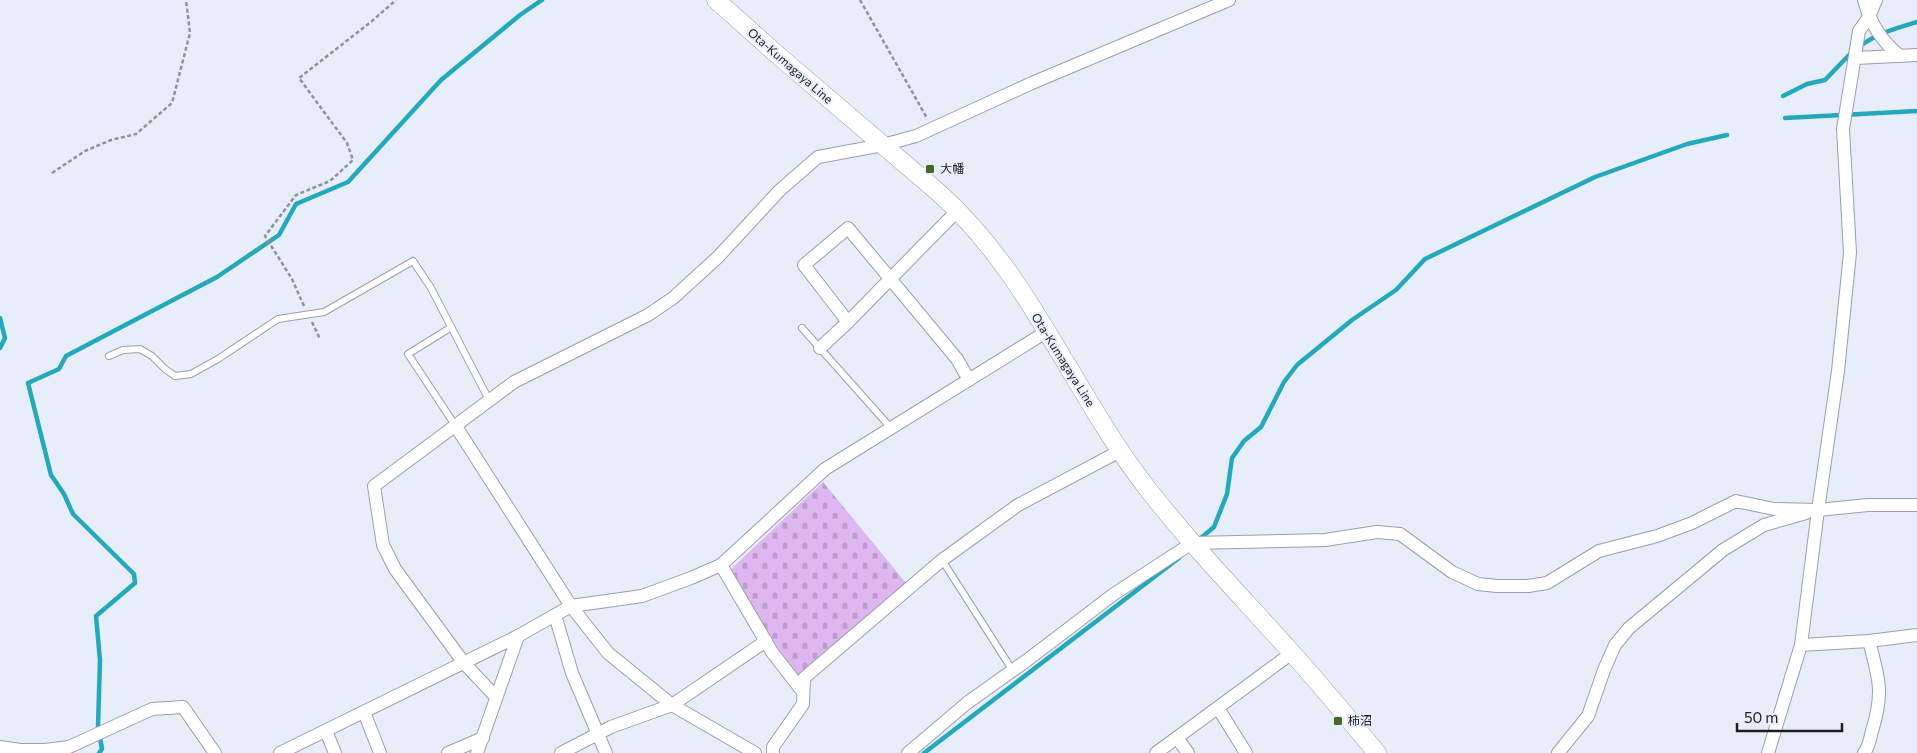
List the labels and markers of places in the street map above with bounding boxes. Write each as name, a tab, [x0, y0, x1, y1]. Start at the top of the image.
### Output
place label: 大幡	[940, 161, 964, 175]
marker: 大幡	[924, 163, 936, 175]
place label: 柿沼	[1348, 713, 1372, 727]
marker: 柿沼	[1332, 715, 1344, 727]

